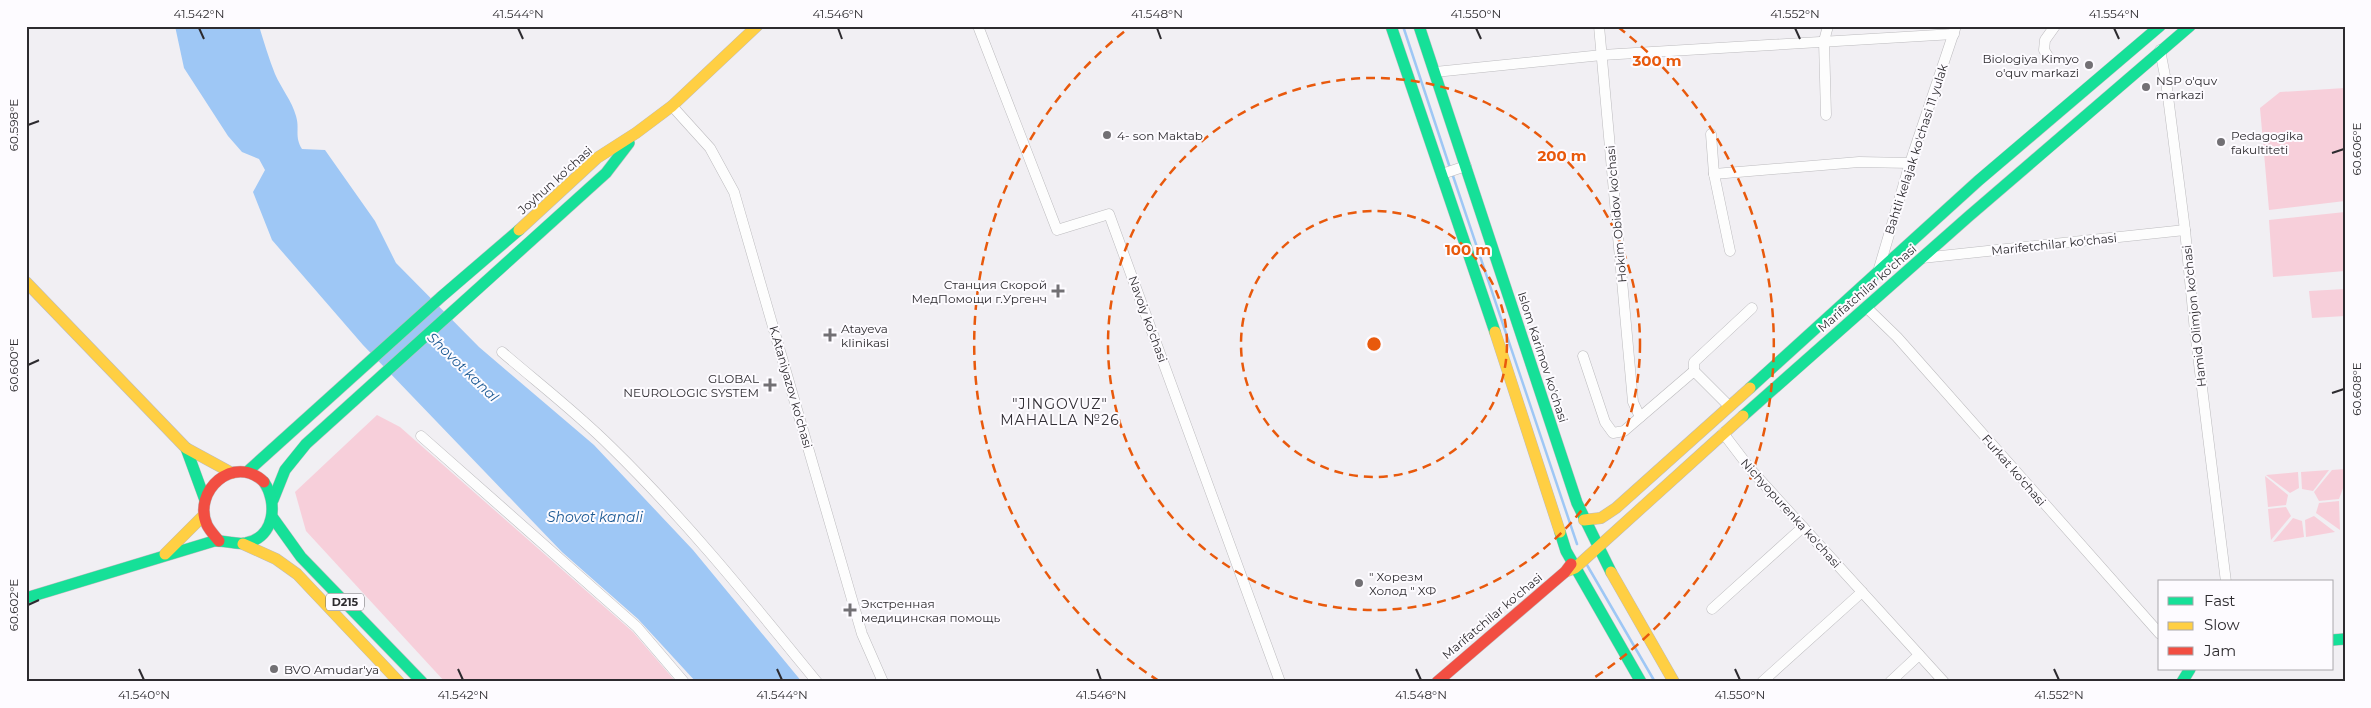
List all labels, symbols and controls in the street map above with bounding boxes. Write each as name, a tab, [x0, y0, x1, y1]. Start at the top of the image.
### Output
text: 41.542°N	[174, 6, 224, 21]
text: 41.544°N	[492, 6, 544, 21]
text: 41.546°N	[812, 6, 864, 21]
text: 41.548°N	[1131, 6, 1183, 21]
text: 41.550°N	[1451, 6, 1501, 21]
text: 41.552°N	[1770, 6, 1820, 21]
text: 41.554°N	[2089, 6, 2139, 21]
text: 300 m	[1631, 51, 1682, 70]
place label: Biologiya Kimyo o'quv markazi	[1982, 51, 2079, 80]
marker: Biologiya Kimyo o'quv markazi	[2083, 59, 2095, 71]
street label: Bahtli kelajak ko'chasi 11 yulak	[1881, 61, 1951, 236]
place label: NSP o'quv markazi	[2156, 73, 2218, 102]
marker: NSP o'quv markazi	[2140, 81, 2152, 93]
text: 60.598°E	[6, 99, 21, 151]
text: 60.606°E	[2349, 123, 2364, 175]
place label: 4- son Maktab	[1117, 128, 1203, 143]
place label: Pedagogika fakultiteti	[2231, 128, 2303, 157]
marker: 4- son Maktab	[1101, 129, 1113, 141]
marker: Pedagogika fakultiteti	[2215, 136, 2227, 148]
street label: Joyhun ko'chasi	[514, 143, 595, 218]
street label: Hokim Obidov ko'chasi	[1603, 145, 1629, 283]
text: 200 m	[1537, 146, 1587, 165]
street label: Marifetchilar ko'chasi	[1991, 230, 2117, 258]
text: 100 m	[1445, 240, 1491, 259]
street label: Marifatchilar ko'chasi	[1815, 241, 1919, 335]
street label: Hamid Olimjon ko'chasi	[2179, 244, 2209, 388]
street label: Navoiy ko'chasi	[1125, 274, 1171, 364]
place label: Станция Скорой МедПомощи г.Ургенч	[911, 277, 1047, 306]
marker: Станция Скорой МедПомощи г.Ургенч	[1051, 284, 1065, 298]
street label: Islom Karimov ko'chasi	[1515, 290, 1571, 424]
place label: Atayeva klinikasi	[841, 321, 889, 350]
street label: K.Ataniyazov ko'chasi	[766, 324, 816, 450]
water label: Shovot kanal	[424, 328, 503, 406]
marker: Atayeva klinikasi	[823, 328, 837, 342]
centre of rings	[1365, 335, 1383, 353]
text: 60.600°E	[6, 338, 21, 392]
text: 60.608°E	[2349, 362, 2364, 416]
place label: GLOBAL NEUROLOGIC SYSTEM	[623, 371, 759, 400]
marker: GLOBAL NEUROLOGIC SYSTEM	[763, 378, 777, 392]
district label: "JINGOVUZ" MAHALLA №26	[1000, 395, 1120, 429]
street label: Furkat ko'chasi	[1979, 431, 2049, 509]
street label: Nichyopurenka ko'chasi	[1738, 455, 1844, 571]
water label: Shovot kanali	[547, 508, 643, 526]
place label: " Хорезм Холод " ХФ	[1369, 569, 1436, 598]
street label: Marifatchilar ko'chasi	[1439, 570, 1545, 662]
marker: " Хорезм Холод " ХФ	[1353, 577, 1365, 589]
text: 60.602°E	[6, 579, 21, 631]
legend	[2158, 580, 2334, 670]
text: Fast	[2204, 591, 2235, 610]
road number: D215	[326, 594, 364, 610]
place label: Экстренная медицинская помощь	[861, 596, 1000, 625]
marker: Экстренная медицинская помощь	[843, 603, 857, 617]
text: Slow	[2204, 615, 2240, 634]
text: Jam	[2203, 641, 2236, 660]
place label: BVO Amudar'ya	[284, 662, 379, 677]
marker: BVO Amudar'ya	[268, 663, 280, 675]
text: 41.540°N	[118, 687, 170, 702]
text: 41.542°N	[438, 687, 488, 702]
text: 41.544°N	[756, 687, 808, 702]
text: 41.546°N	[1075, 687, 1127, 702]
text: 41.548°N	[1395, 687, 1447, 702]
text: 41.550°N	[1715, 687, 1765, 702]
text: 41.552°N	[2034, 687, 2084, 702]

